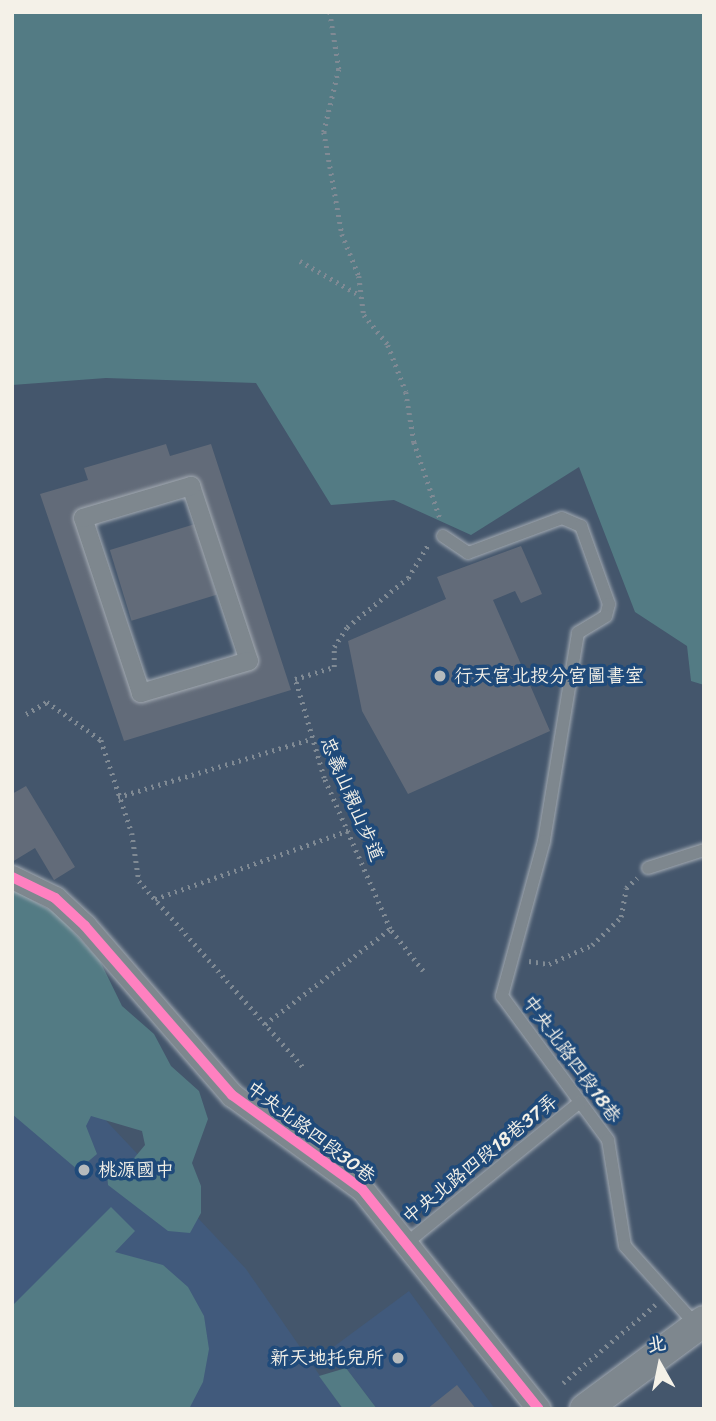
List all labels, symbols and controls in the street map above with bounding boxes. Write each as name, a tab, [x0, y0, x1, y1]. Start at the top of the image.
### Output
place label: 行天宮北投分宮圖書室	[454, 665, 644, 687]
marker: 行天宮北投分宮圖書室	[432, 668, 448, 684]
street label: 忠義山親山步道	[316, 733, 388, 865]
street label: 中央北路四段18巷	[518, 991, 626, 1127]
street label: 中央北路四段30巷	[242, 1076, 380, 1188]
street label: 中央北路四段18巷37弄	[398, 1089, 562, 1229]
place label: 桃源國中	[98, 1159, 174, 1181]
marker: 桃源國中	[76, 1162, 92, 1178]
text: 北	[645, 1326, 669, 1362]
north arrow	[625, 1330, 695, 1400]
place label: 新天地托兒所	[270, 1347, 384, 1369]
marker: 新天地托兒所	[390, 1350, 406, 1366]

